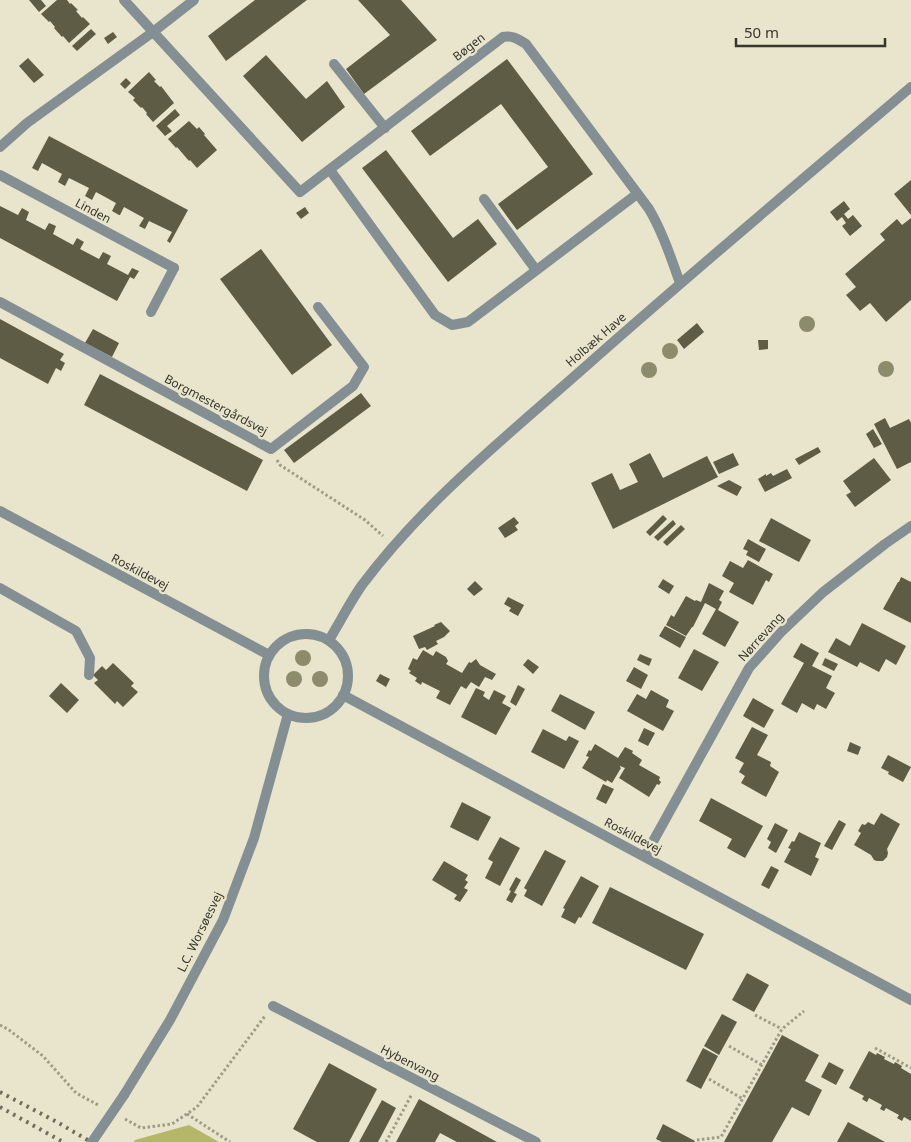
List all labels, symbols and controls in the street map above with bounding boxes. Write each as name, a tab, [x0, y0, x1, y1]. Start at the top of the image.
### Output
scale bar	[736, 15, 885, 47]
text: 50 m	[744, 22, 779, 42]
street label: Bøgen	[449, 29, 488, 65]
street label: Linden	[72, 194, 114, 227]
street label: Holbæk Have	[562, 308, 630, 371]
street label: Borgmestergårdsvej	[162, 370, 271, 439]
street label: Roskildevej	[108, 549, 172, 594]
street label: Nørrevang	[734, 609, 787, 665]
street label: Roskildevej	[601, 813, 665, 858]
street label: L.C. Worsøesvej	[173, 889, 226, 975]
street label: Hybenvang	[378, 1040, 443, 1085]

